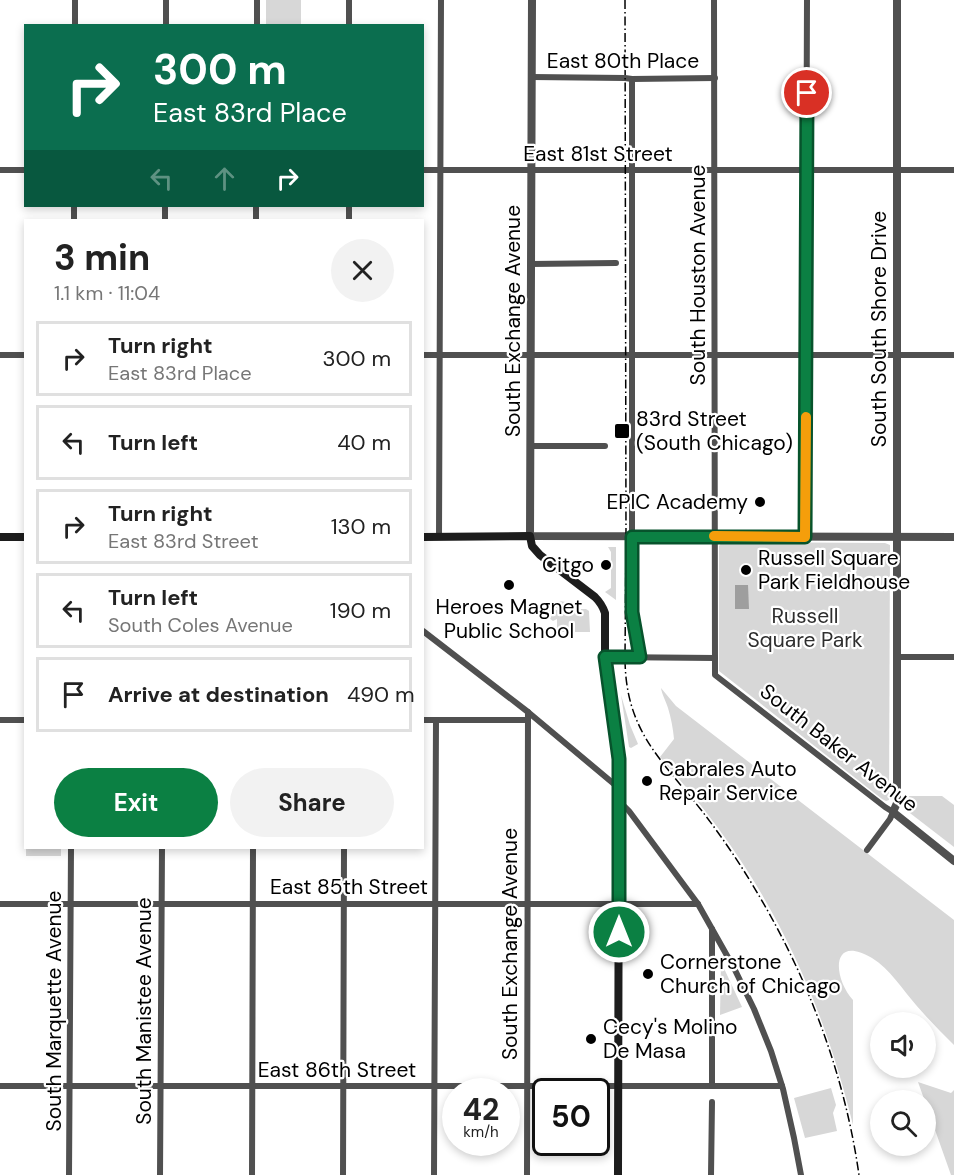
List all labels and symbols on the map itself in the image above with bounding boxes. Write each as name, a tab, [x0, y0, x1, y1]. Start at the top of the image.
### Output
street label: East 80th Place	[547, 47, 699, 75]
pin	[781, 67, 832, 118]
street label: East 81st Street	[523, 140, 673, 168]
street label: South Houston Avenue	[684, 165, 712, 385]
street label: South Exchange Avenue	[499, 205, 527, 437]
street label: South South Shore Drive	[865, 211, 893, 447]
place label: 83rd Street (South Chicago)	[636, 405, 793, 457]
marker: 83rd Street (South Chicago)	[613, 422, 631, 440]
place label: EPIC Academy	[606, 488, 748, 516]
marker: EPIC Academy	[753, 495, 767, 509]
place label: Russell Square Park Fieldhouse	[758, 544, 910, 596]
place label: Citgo	[542, 551, 594, 579]
marker: Citgo	[599, 558, 613, 572]
marker: Russell Square Park Fieldhouse	[739, 563, 753, 577]
marker: Heroes Magnet Public School	[502, 578, 516, 592]
place label: Heroes Magnet Public School	[436, 593, 582, 645]
park label: Russell Square Park	[747, 602, 863, 654]
street label: South Baker Avenue	[754, 678, 924, 819]
place label: Cabrales Auto Repair Service	[659, 755, 798, 807]
marker: Cabrales Auto Repair Service	[640, 774, 654, 788]
street label: South Exchange Avenue	[496, 828, 524, 1060]
street label: East 85th Street	[270, 873, 428, 901]
street label: South Marquette Avenue	[40, 891, 68, 1131]
street label: South Manistee Avenue	[130, 897, 158, 1125]
position arrow	[587, 900, 651, 964]
place label: Cornerstone Church of Chicago	[660, 948, 841, 1000]
marker: Cornerstone Church of Chicago	[641, 967, 655, 981]
place label: Cecy's Molino De Masa	[603, 1013, 737, 1065]
marker: Cecy's Molino De Masa	[584, 1032, 598, 1046]
street label: East 86th Street	[258, 1056, 416, 1084]
speed limit sign: 50	[532, 1078, 610, 1156]

